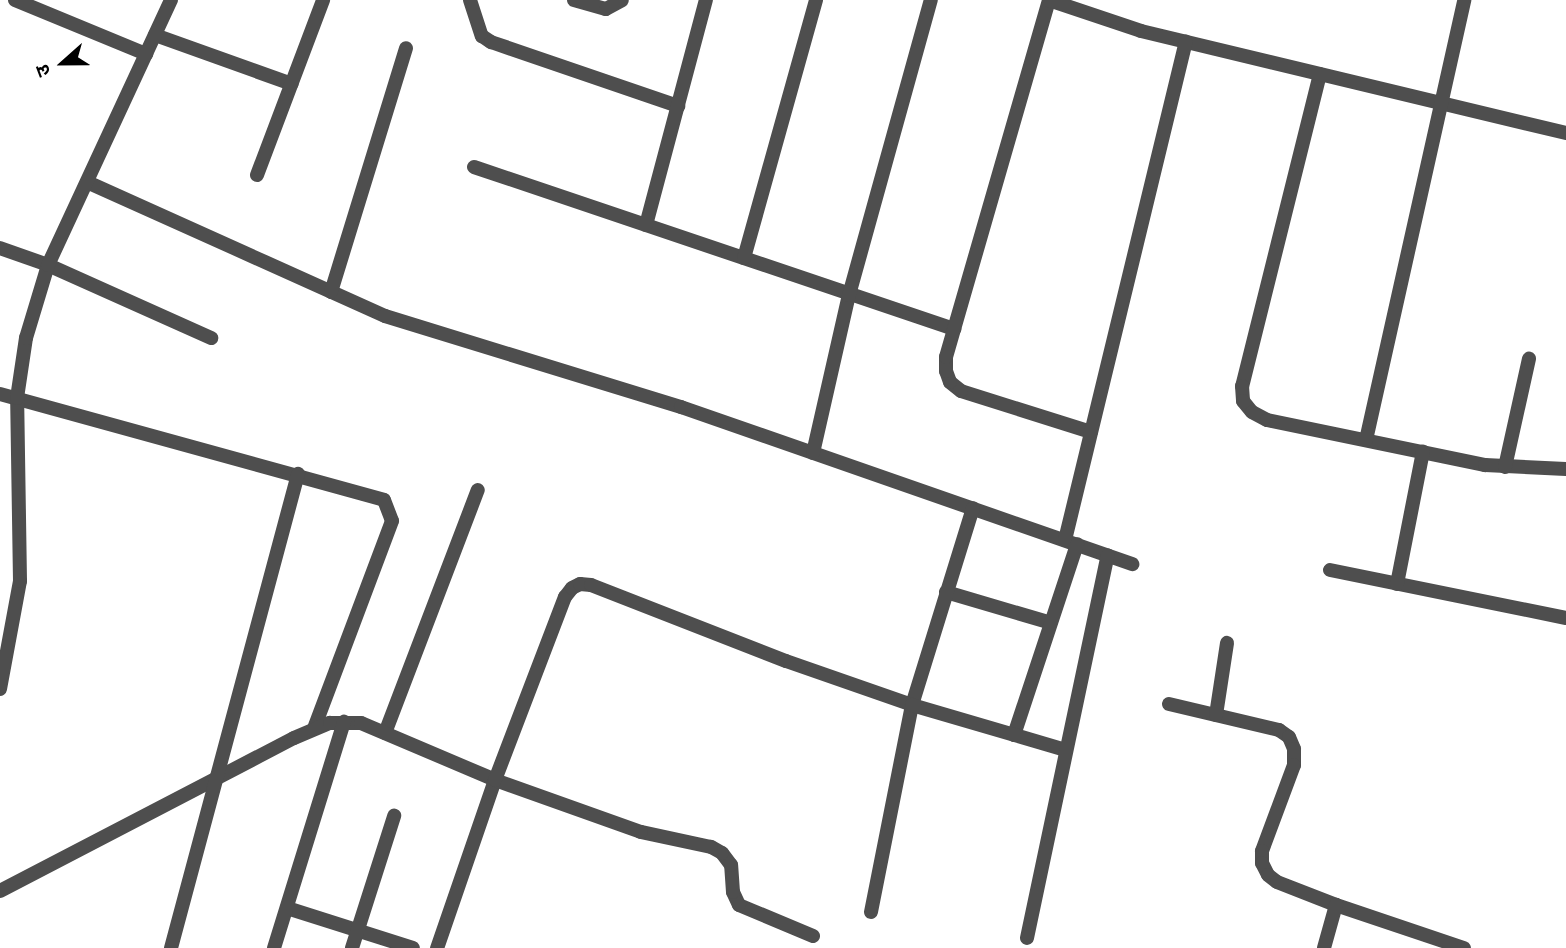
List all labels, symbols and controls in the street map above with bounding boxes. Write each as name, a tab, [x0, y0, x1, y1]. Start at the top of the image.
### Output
north arrow	[28, 28, 98, 98]
text: उ	[30, 61, 56, 80]

